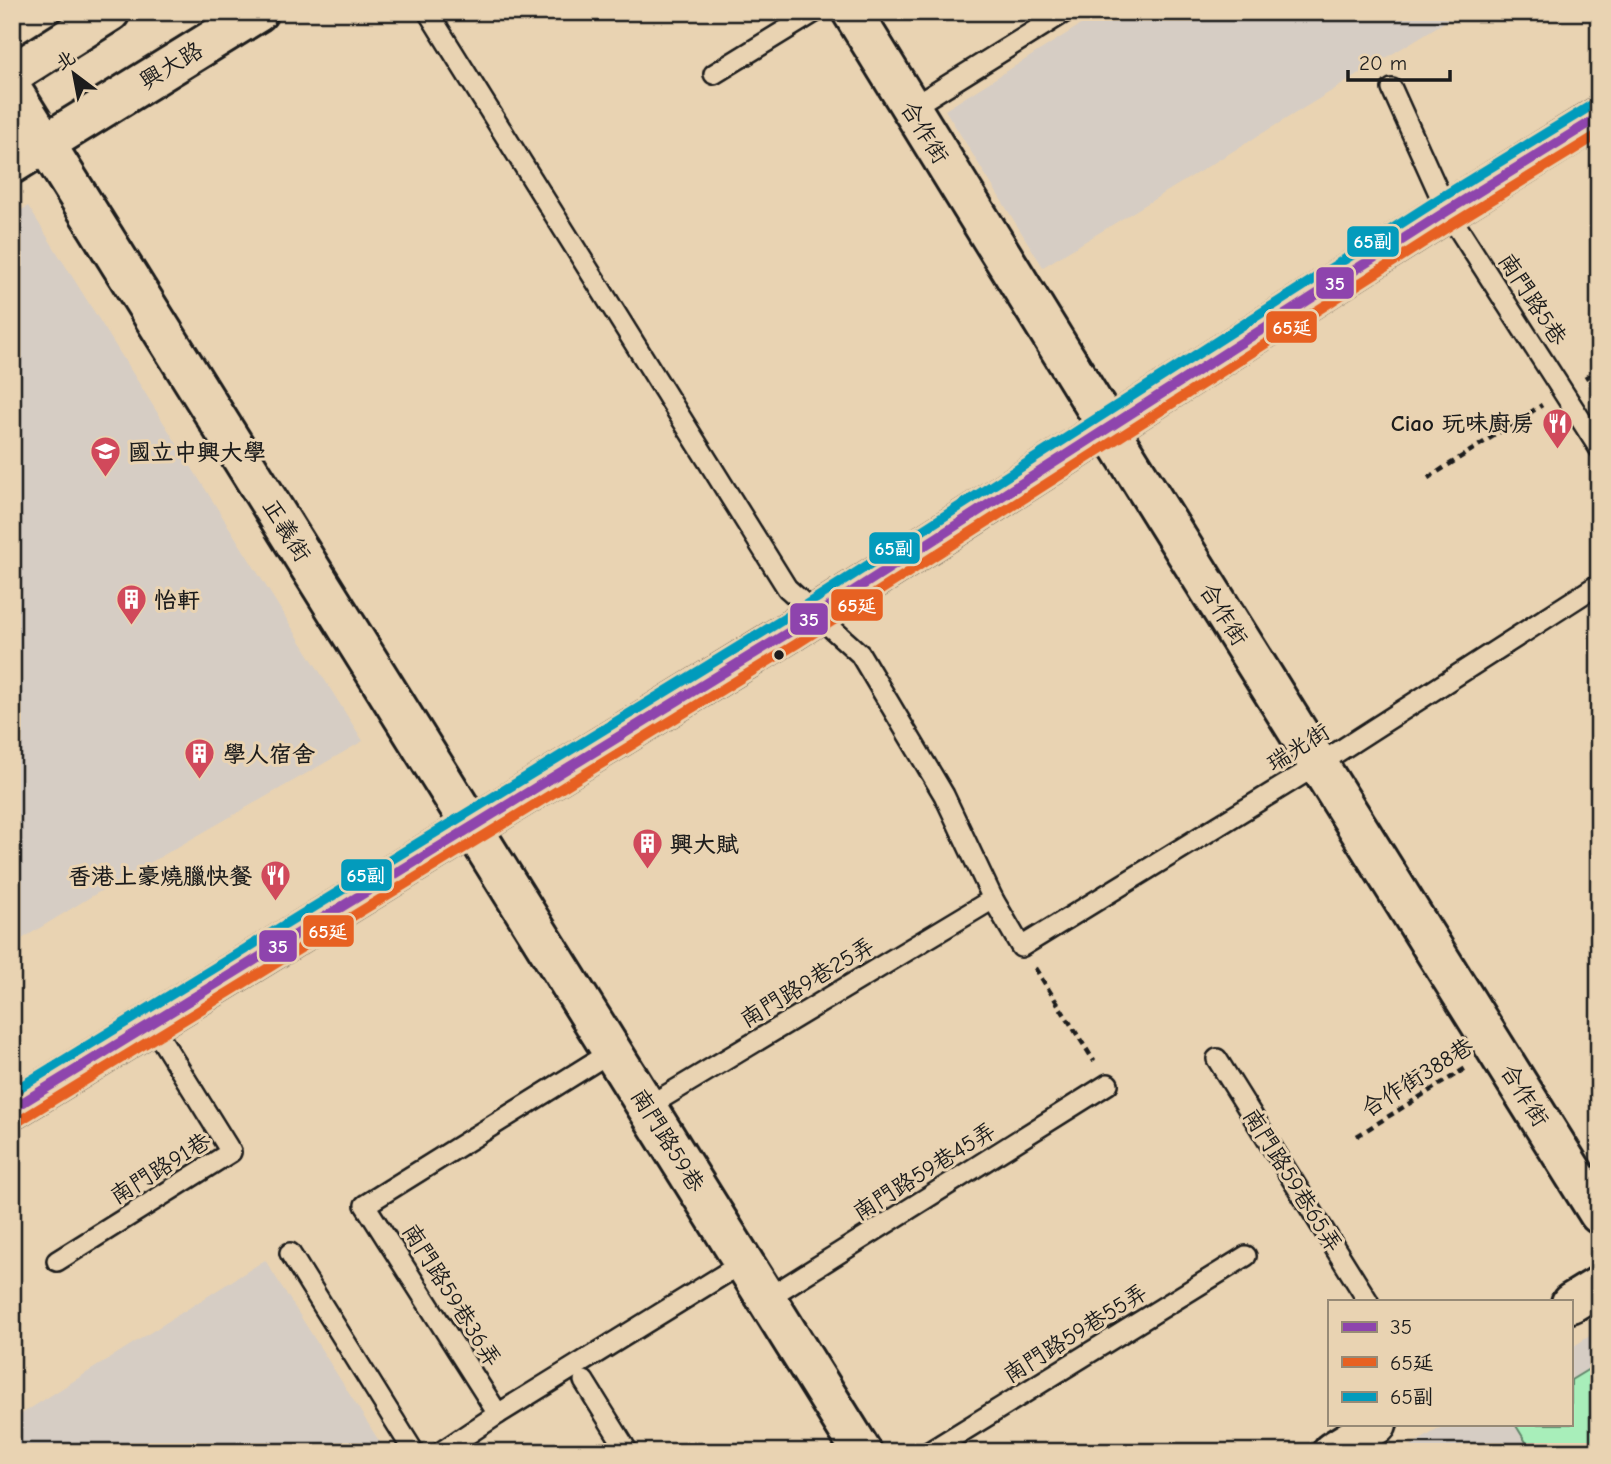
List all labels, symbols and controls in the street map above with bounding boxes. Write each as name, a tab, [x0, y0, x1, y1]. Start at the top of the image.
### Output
street label: 興大路	[135, 36, 208, 95]
north arrow	[38, 38, 108, 108]
scale bar	[1348, 38, 1450, 82]
text: 北	[52, 46, 79, 75]
text: 20 m	[1359, 51, 1407, 75]
street label: 合作街	[895, 96, 954, 169]
line badge: 65副	[1346, 225, 1400, 258]
text: 65副	[1353, 231, 1393, 253]
street label: 南門路5巷	[1493, 248, 1573, 351]
line badge: 35	[1315, 266, 1355, 300]
text: 35	[1325, 273, 1345, 295]
line badge: 65延	[1265, 310, 1318, 344]
text: 65延	[1272, 317, 1312, 339]
restaurant icon: Ciao 玩味廚房	[1540, 406, 1574, 450]
place label: Ciao 玩味廚房	[1391, 410, 1534, 437]
school or university icon: 國立中興大學	[88, 435, 122, 479]
place label: 國立中興大學	[128, 439, 266, 466]
street label: 正義街	[257, 494, 316, 567]
line badge: 65副	[868, 531, 921, 565]
text: 65副	[874, 538, 914, 560]
street label: 合作街	[1194, 578, 1253, 651]
building icon: 怡軒	[114, 583, 148, 627]
place label: 怡軒	[154, 587, 200, 614]
line badge: 65延	[830, 588, 884, 622]
text: 65延	[837, 595, 877, 617]
line badge: 35	[789, 602, 829, 636]
text: 35	[799, 609, 819, 631]
unlabelled marker	[772, 648, 786, 662]
street label: 瑞光街	[1262, 718, 1335, 777]
building icon: 學人宿舍	[183, 737, 217, 781]
place label: 學人宿舍	[223, 741, 315, 768]
building icon: 興大賦	[630, 827, 664, 871]
place label: 興大賦	[670, 831, 739, 858]
line badge: 65副	[340, 858, 393, 892]
restaurant icon: 香港上豪燒臘快餐	[258, 859, 292, 903]
place label: 香港上豪燒臘快餐	[68, 863, 252, 890]
text: 65副	[346, 865, 386, 887]
line badge: 65延	[302, 914, 355, 948]
text: 65延	[308, 921, 348, 943]
line badge: 35	[258, 929, 298, 963]
street label: 南門路9巷25弄	[735, 932, 879, 1033]
text: 35	[268, 936, 288, 958]
street label: 合作街388巷	[1356, 1032, 1479, 1123]
street label: 合作街	[1495, 1059, 1554, 1132]
street label: 南門路59巷	[625, 1084, 710, 1198]
street label: 南門路59巷65弄	[1238, 1103, 1348, 1257]
street label: 南門路59巷45弄	[848, 1117, 1001, 1226]
street label: 南門路91巷	[105, 1126, 216, 1210]
street label: 南門路59巷36弄	[397, 1219, 506, 1372]
street label: 南門路59巷55弄	[998, 1278, 1152, 1388]
legend	[1328, 1300, 1572, 1426]
text: 35	[1390, 1315, 1412, 1339]
text: 65延	[1390, 1351, 1434, 1375]
text: 65副	[1390, 1385, 1434, 1409]

